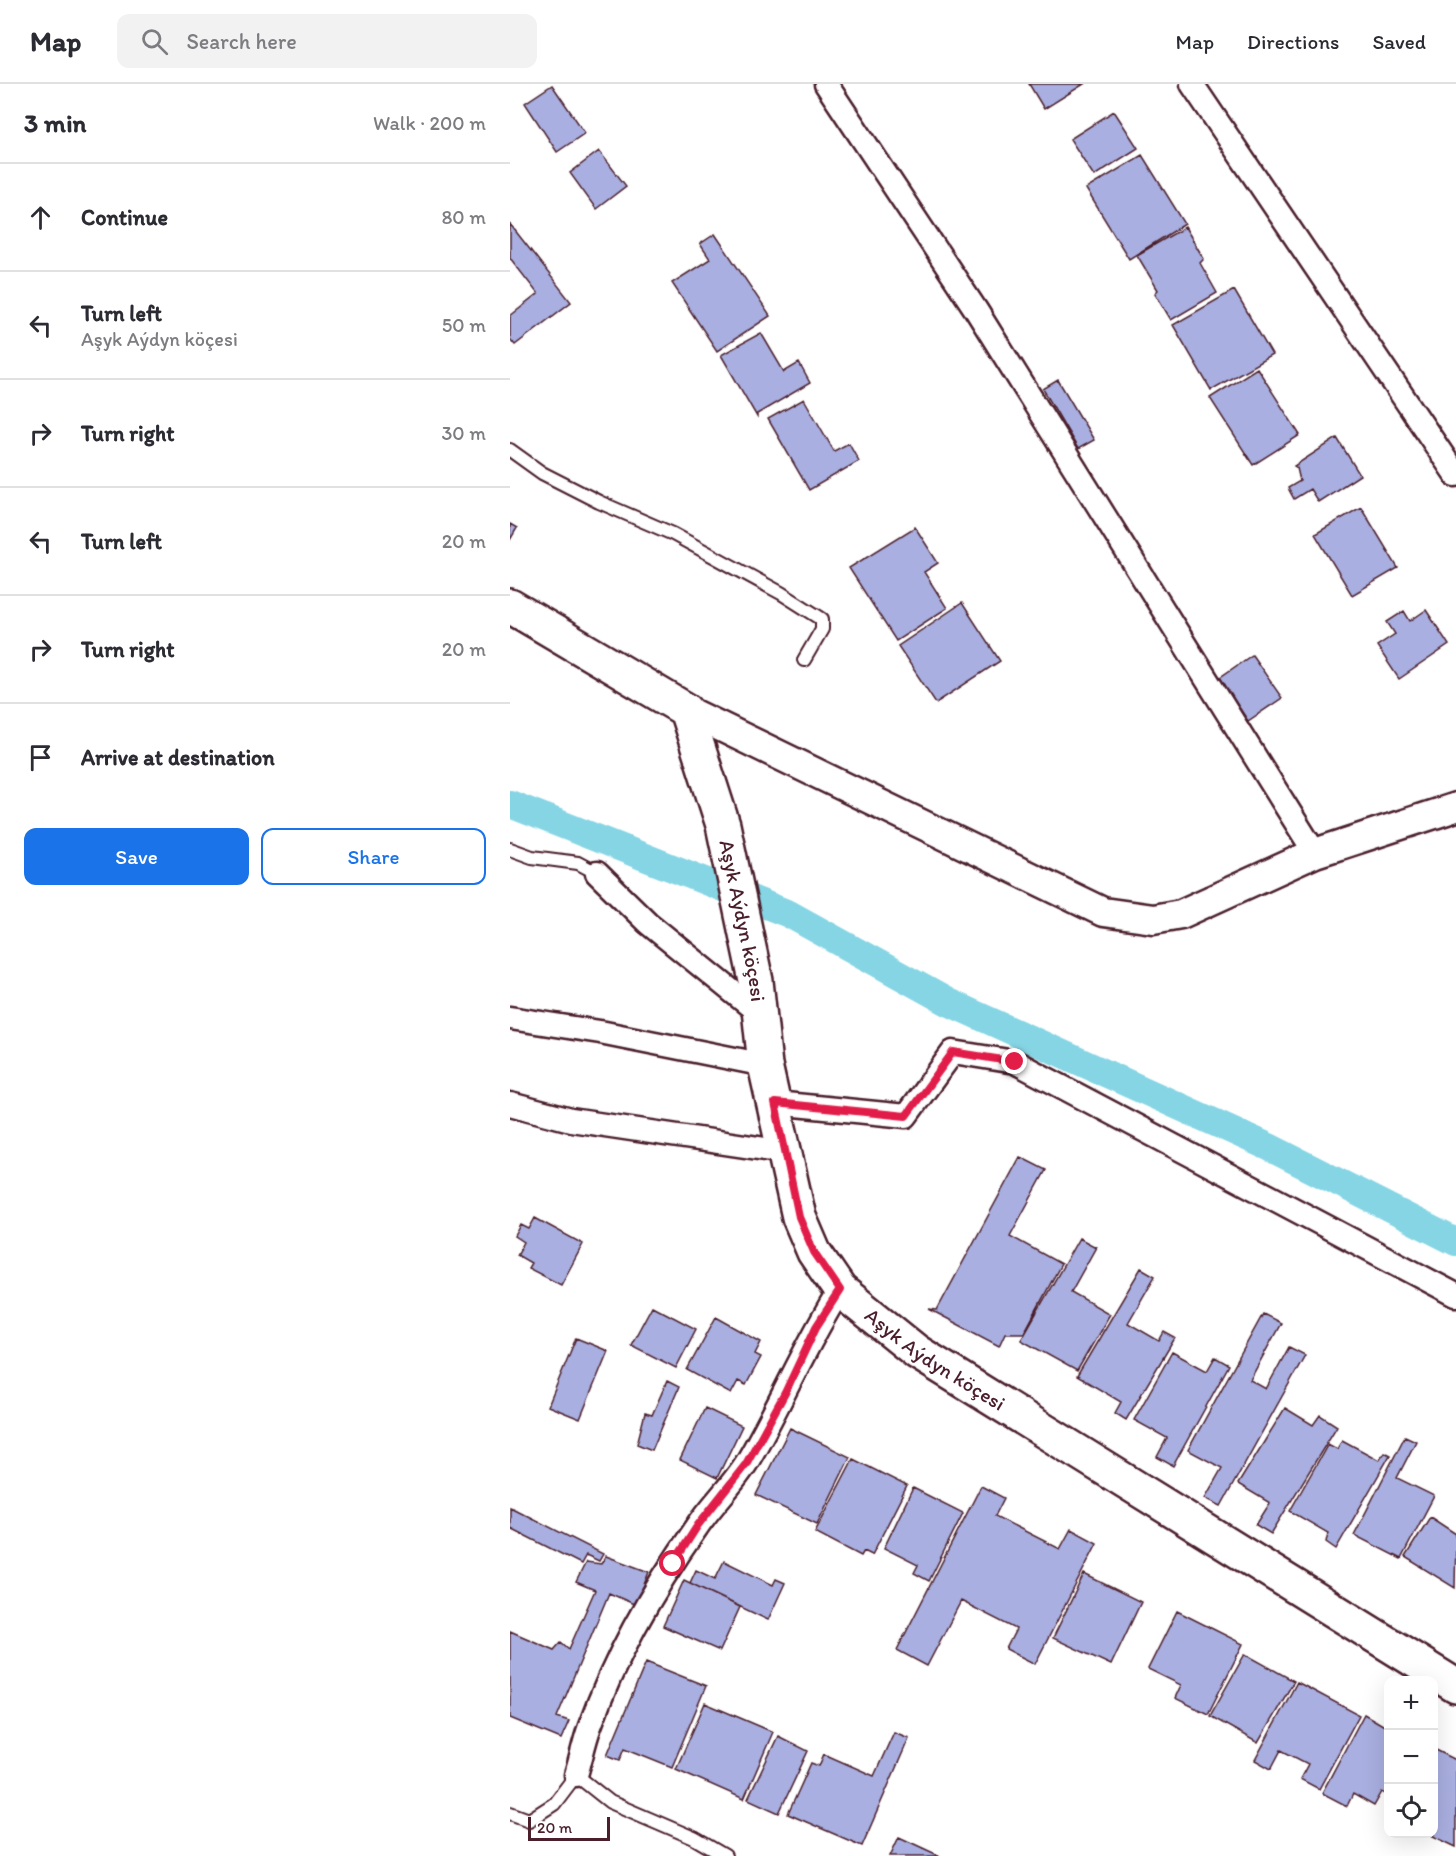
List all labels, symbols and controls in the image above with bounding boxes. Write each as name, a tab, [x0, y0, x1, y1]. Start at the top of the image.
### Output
search box	[117, 14, 537, 68]
text: Map	[30, 24, 81, 58]
icon: search	[138, 25, 171, 58]
text: Search here	[186, 28, 297, 55]
text: Map	[1176, 29, 1214, 54]
text: Directions	[1247, 29, 1339, 54]
text: Saved	[1372, 29, 1426, 54]
text: 3 min	[24, 107, 86, 139]
text: Walk · 200 m	[373, 111, 486, 135]
icon: ahead	[24, 201, 57, 234]
text: Continue	[81, 204, 168, 231]
text: 80 m	[441, 205, 486, 229]
text: Turn left	[81, 300, 162, 327]
icon: left	[24, 309, 57, 342]
text: 50 m	[442, 313, 486, 337]
text: Aşyk Aýdyn köçesi	[81, 327, 238, 351]
icon: right	[24, 417, 57, 450]
text: Turn right	[81, 420, 175, 447]
text: 30 m	[441, 421, 486, 445]
icon: left	[24, 525, 57, 558]
text: Turn left	[81, 528, 162, 555]
text: 20 m	[442, 529, 486, 553]
icon: right	[24, 633, 57, 666]
text: Turn right	[81, 636, 175, 663]
text: 20 m	[442, 637, 486, 661]
icon: arrive	[24, 741, 57, 774]
text: Arrive at destination	[81, 744, 275, 771]
button: Save	[24, 828, 249, 885]
button: Share	[261, 828, 486, 885]
street label: Aşyk Aýdyn köçesi	[714, 837, 771, 1003]
route end	[1001, 1048, 1027, 1074]
street label: Aşyk Aýdyn köçesi	[860, 1302, 1010, 1416]
route start	[659, 1550, 685, 1576]
map controls	[1384, 1676, 1438, 1838]
button: +	[1384, 1676, 1438, 1730]
button: −	[1384, 1730, 1438, 1784]
button: locate	[1384, 1784, 1438, 1838]
scale bar	[528, 1814, 610, 1842]
text: 20 m	[537, 1818, 572, 1837]

